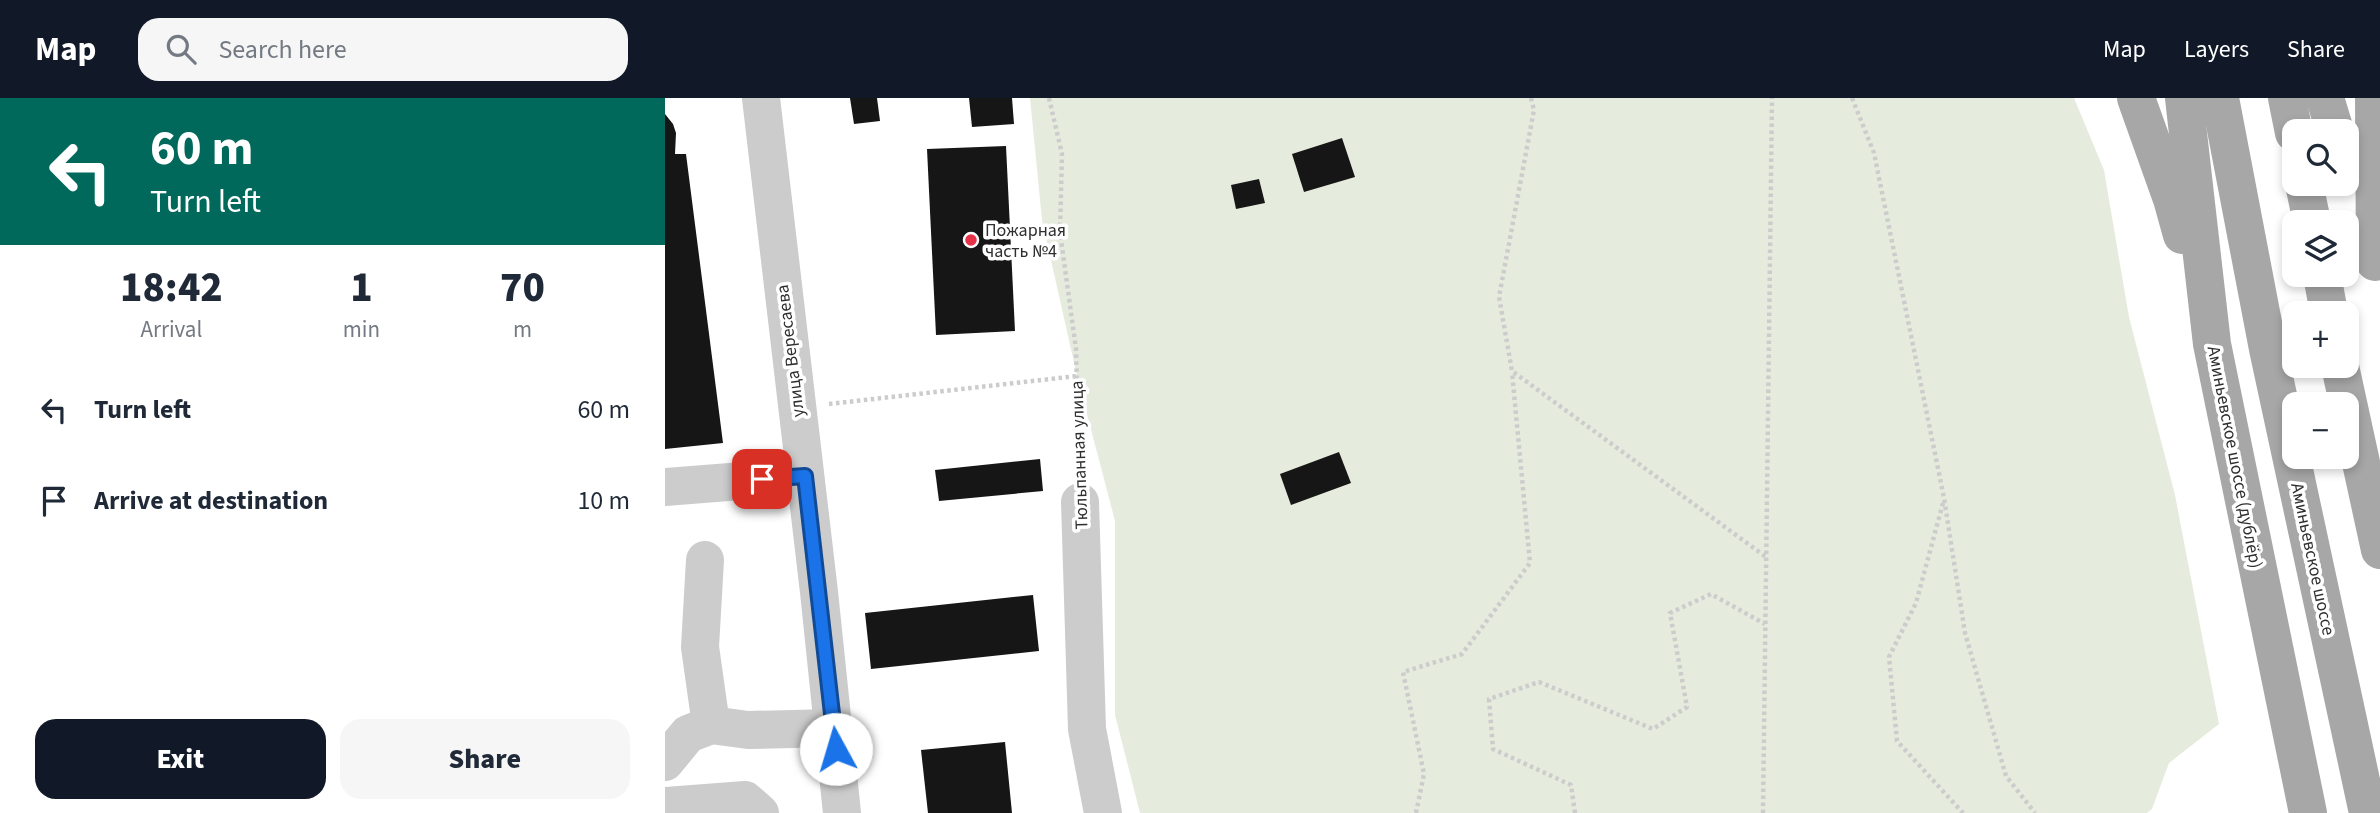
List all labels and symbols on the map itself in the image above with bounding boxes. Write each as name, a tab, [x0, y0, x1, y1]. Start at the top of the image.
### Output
place label: Пожарная часть №4	[985, 218, 1066, 264]
marker: Пожарная часть №4	[963, 232, 979, 248]
street label: улица Вересаева	[770, 283, 811, 419]
street label: Аминьевское шоссе (дублёр)	[2201, 344, 2268, 570]
street label: Тюльпанная улица	[1064, 380, 1095, 530]
pin	[732, 449, 792, 509]
street label: Аминьевское шоссе	[2284, 481, 2341, 638]
position arrow	[799, 712, 873, 786]

